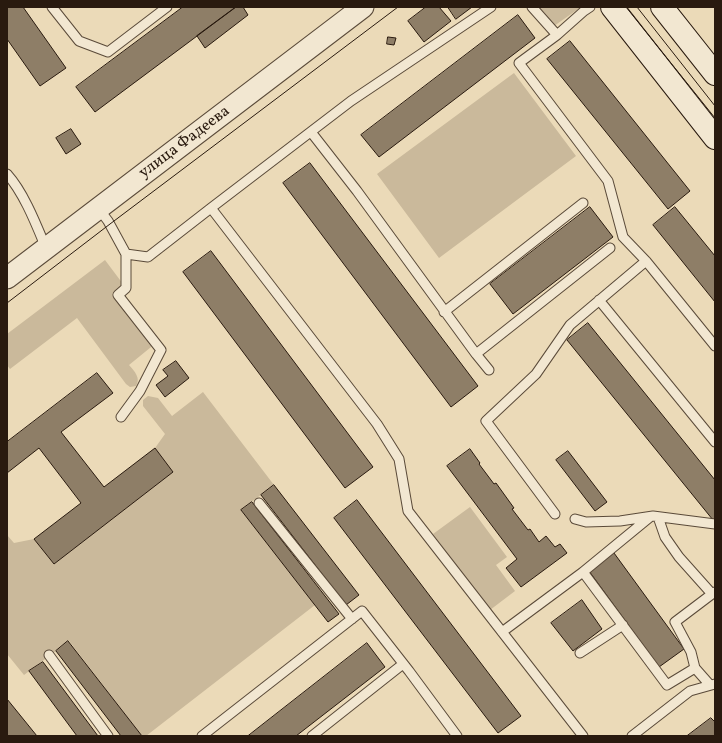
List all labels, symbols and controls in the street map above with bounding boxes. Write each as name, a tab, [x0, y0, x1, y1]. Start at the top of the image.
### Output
street label: улица Фадеева	[136, 103, 234, 183]

